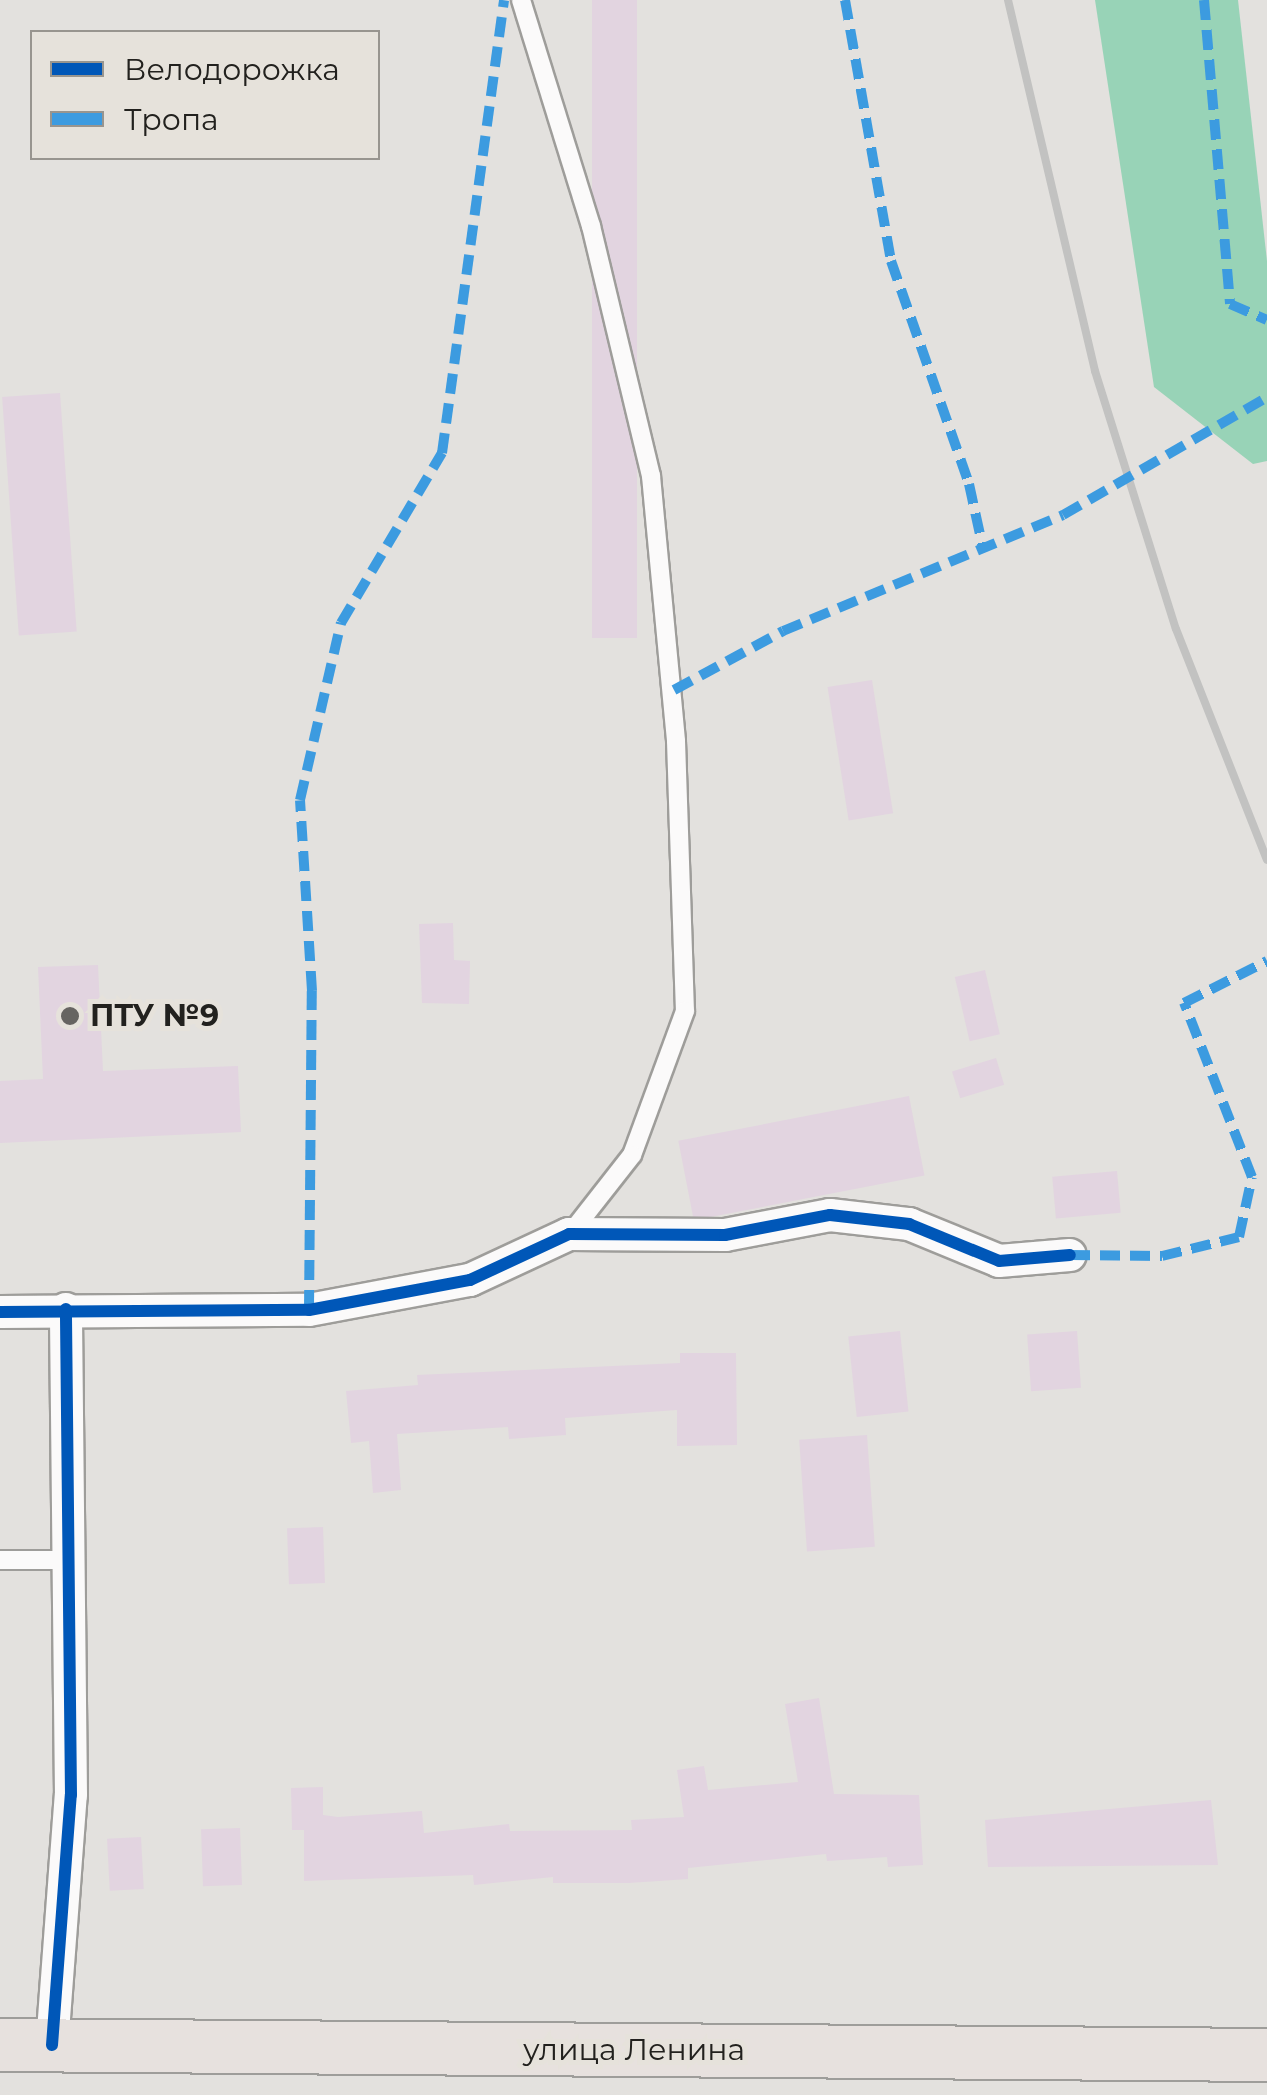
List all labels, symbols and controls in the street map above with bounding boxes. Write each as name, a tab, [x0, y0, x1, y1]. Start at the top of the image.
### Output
legend	[30, 30, 380, 160]
text: Велодорожка	[124, 51, 340, 88]
text: Тропа	[124, 101, 219, 138]
place label: ПТУ №9	[90, 998, 219, 1034]
marker: ПТУ №9	[59, 1005, 81, 1027]
street label: улица Ленина	[523, 2032, 745, 2068]

